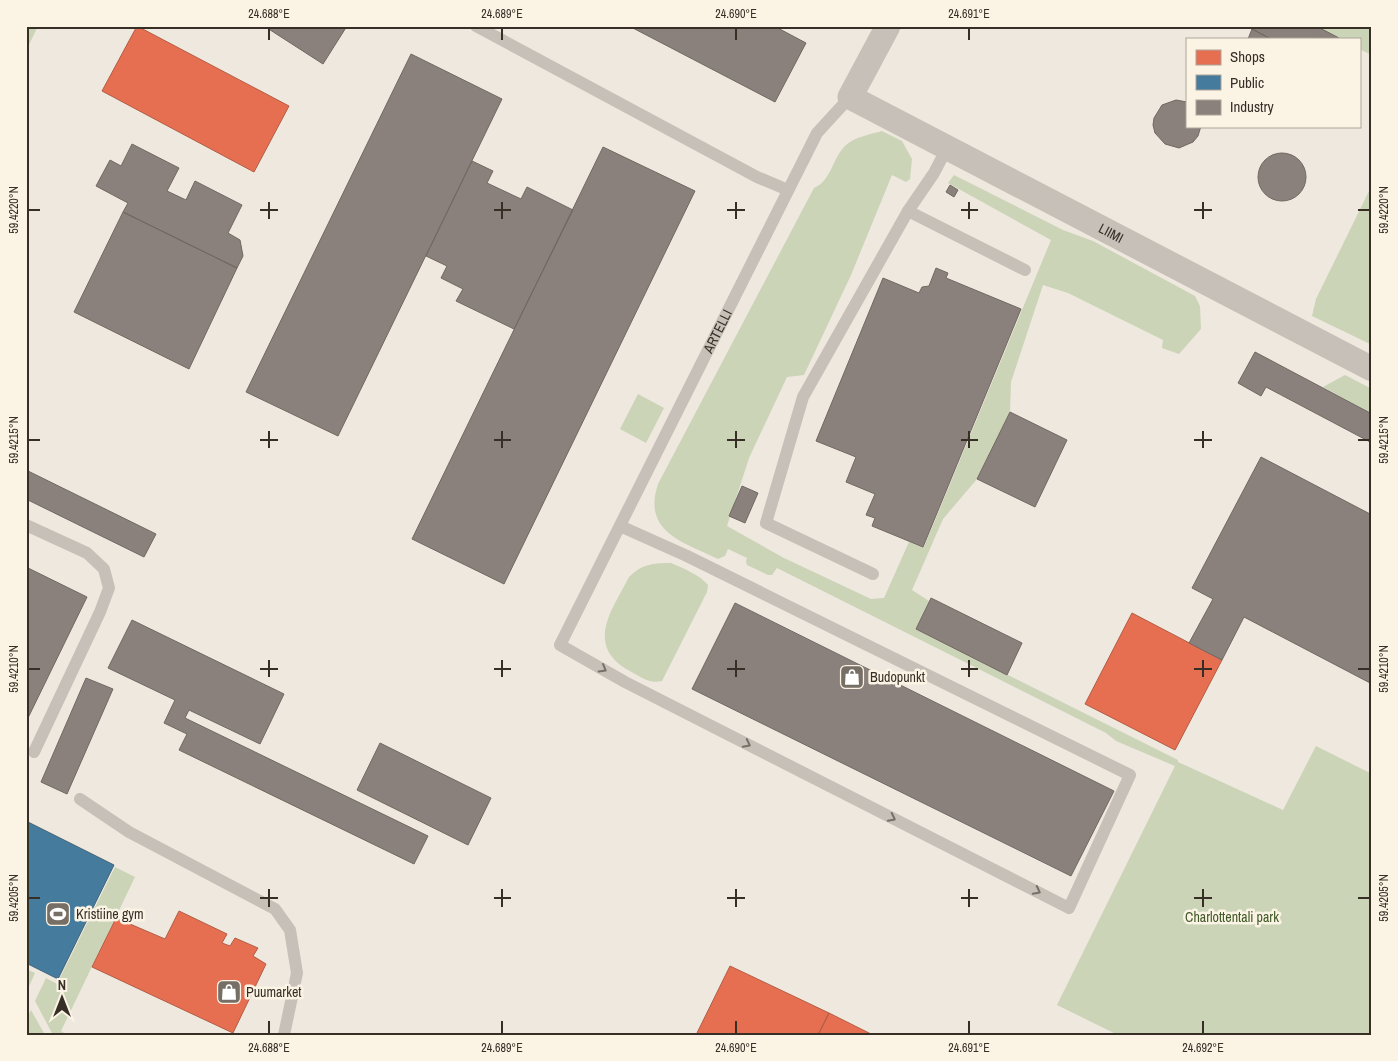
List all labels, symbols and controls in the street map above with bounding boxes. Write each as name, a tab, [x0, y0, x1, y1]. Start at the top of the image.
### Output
text: 24.688°E	[248, 6, 290, 22]
text: 24.689°E	[481, 6, 523, 22]
text: 24.690°E	[715, 6, 757, 22]
text: 24.691°E	[948, 6, 990, 22]
legend	[1186, 38, 1360, 128]
text: Shops	[1230, 46, 1265, 67]
text: Public	[1230, 72, 1264, 93]
text: Industry	[1230, 96, 1275, 117]
text: 59.4220°N	[6, 186, 22, 234]
text: 59.4220°N	[1376, 186, 1392, 234]
street label: LIIMI	[1096, 219, 1127, 247]
street label: ARTELLI	[699, 306, 736, 357]
text: 59.4215°N	[6, 416, 22, 464]
text: 59.4215°N	[1376, 416, 1392, 464]
text: 59.4210°N	[6, 645, 22, 693]
text: 59.4210°N	[1376, 645, 1392, 693]
one-way arrow	[597, 663, 606, 673]
shop icon: Budopunkt	[839, 664, 865, 690]
place label: Budopunkt	[870, 668, 925, 686]
one-way arrow	[742, 738, 751, 748]
one-way arrow	[887, 812, 896, 822]
text: 59.4205°N	[6, 874, 22, 922]
text: 59.4205°N	[1376, 874, 1392, 922]
one-way arrow	[1032, 885, 1041, 895]
sports icon: Kristiine gym	[45, 901, 71, 927]
place label: Kristiine gym	[76, 905, 144, 923]
park label: Charlottentali park	[1185, 908, 1279, 926]
north arrow	[38, 974, 88, 1024]
text: N	[58, 976, 66, 994]
shop icon: Puumarket	[216, 979, 242, 1005]
place label: Puumarket	[246, 983, 302, 1001]
text: 24.688°E	[248, 1040, 290, 1056]
text: 24.689°E	[481, 1040, 523, 1056]
text: 24.690°E	[715, 1040, 757, 1056]
text: 24.691°E	[948, 1040, 990, 1056]
text: 24.692°E	[1182, 1040, 1224, 1056]

